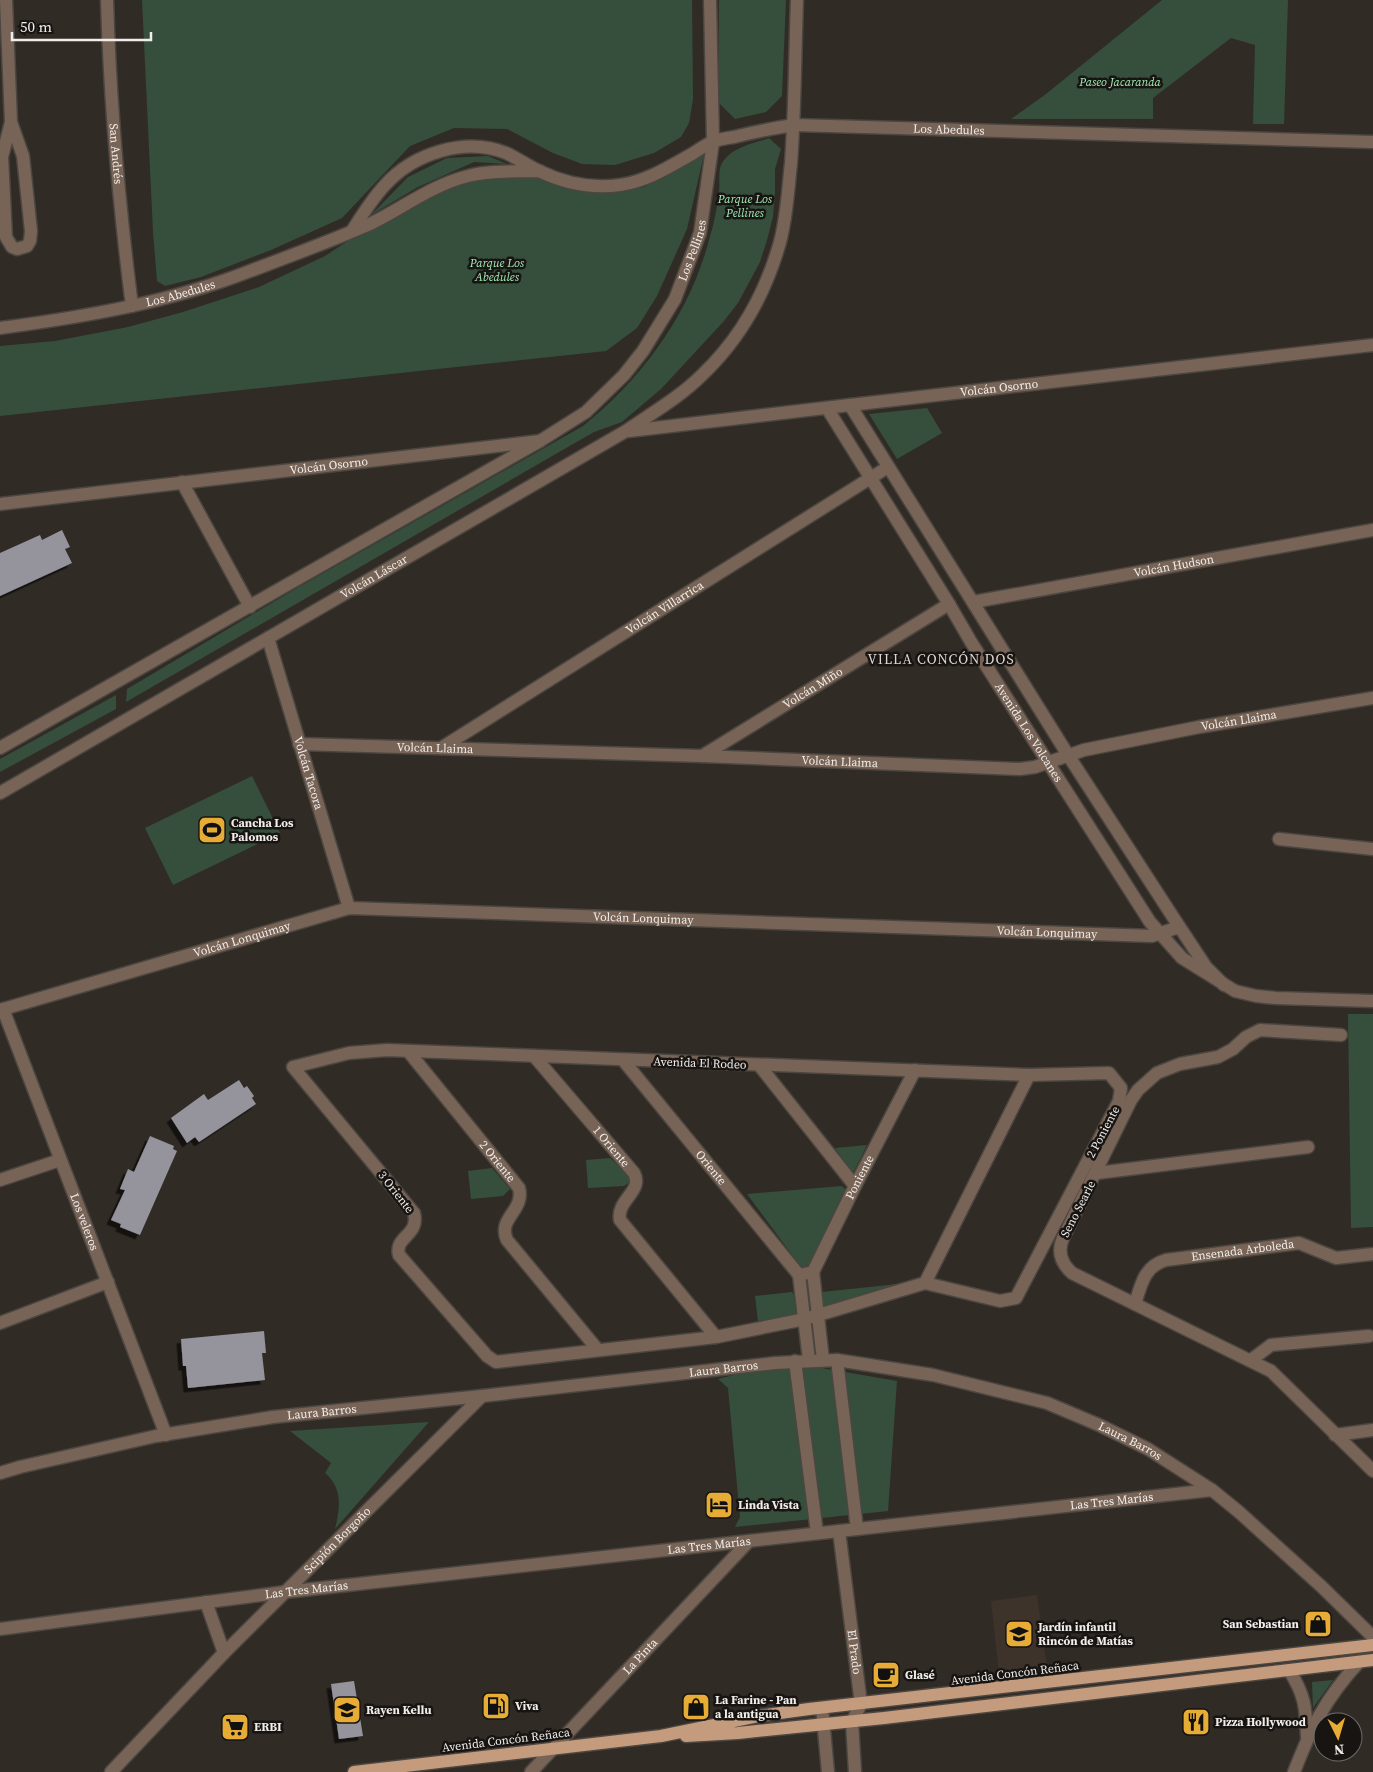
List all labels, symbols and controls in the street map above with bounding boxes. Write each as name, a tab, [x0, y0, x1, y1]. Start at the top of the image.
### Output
scale bar	[12, 10, 151, 42]
text: 50 m	[20, 16, 52, 37]
park label: Paseo Jacaranda	[1078, 74, 1162, 90]
street label: Los Abedules	[913, 121, 985, 139]
street label: San Andrés	[105, 123, 126, 185]
park label: Parque Los Pellines	[717, 191, 773, 221]
street label: Los Pellines	[675, 219, 710, 283]
park label: Parque Los Abedules	[469, 255, 525, 285]
street label: Los Abedules	[144, 276, 217, 310]
street label: Volcán Osorno	[959, 375, 1039, 400]
street label: Volcán Osorno	[289, 453, 369, 478]
street label: Volcán Láscar	[338, 551, 410, 602]
street label: Volcán Hudson	[1132, 551, 1215, 581]
street label: Volcán Villarrica	[623, 577, 707, 638]
district label: VILLA CONCÓN DOS	[867, 649, 1015, 669]
street label: Volcán Miño	[780, 663, 846, 712]
street label: Avenida Los Volcanes	[991, 680, 1066, 785]
street label: Volcán Llaima	[1200, 706, 1279, 735]
street label: Volcán Tacora	[290, 735, 327, 812]
street label: Volcán Llaima	[396, 739, 474, 757]
street label: Volcán Llaima	[801, 752, 879, 771]
sports icon: Cancha Los Palomos	[197, 815, 227, 845]
place label: Cancha Los Palomos	[231, 815, 294, 845]
street label: Volcán Lonquimay	[593, 909, 695, 928]
street label: Volcán Lonquimay	[191, 917, 293, 961]
street label: Volcán Lonquimay	[996, 923, 1098, 942]
street label: Avenida El Rodeo	[653, 1053, 747, 1073]
street label: 2 Poniente	[1083, 1103, 1123, 1161]
street label: 1 Oriente	[589, 1123, 633, 1170]
street label: 2 Oriente	[476, 1137, 519, 1186]
street label: Oriente	[692, 1147, 730, 1188]
street label: Poniente	[842, 1152, 878, 1202]
street label: 3 Oriente	[375, 1168, 417, 1216]
street label: Seno Searle	[1057, 1178, 1099, 1240]
street label: Los veleros	[66, 1191, 103, 1253]
street label: Ensenada Arboleda	[1190, 1236, 1296, 1265]
street label: Laura Barros	[688, 1357, 759, 1381]
street label: Laura Barros	[286, 1401, 357, 1424]
street label: Laura Barros	[1096, 1418, 1165, 1464]
street label: Las Tres Marías	[1069, 1489, 1154, 1514]
hotel icon: Linda Vista	[704, 1490, 734, 1520]
place label: Linda Vista	[738, 1497, 800, 1513]
street label: Scipión Borgoño	[300, 1503, 375, 1577]
street label: Las Tres Marías	[667, 1533, 752, 1558]
street label: Las Tres Marías	[264, 1577, 349, 1603]
shop icon: San Sebastian	[1303, 1609, 1333, 1639]
place label: San Sebastian	[1223, 1616, 1300, 1632]
school or university icon: Jardín infantil Rincón de Matías	[1004, 1619, 1034, 1649]
place label: Jardín infantil Rincón de Matías	[1037, 1619, 1133, 1649]
street label: El Prado	[844, 1629, 865, 1676]
street label: La Pinta	[619, 1634, 662, 1678]
street label: Avenida Concón Reñaca	[950, 1657, 1081, 1689]
cafe icon: Glasé	[871, 1660, 901, 1690]
place label: Glasé	[905, 1667, 935, 1683]
fuel station icon: Viva	[481, 1691, 511, 1721]
shop icon: La Farine - Pan a la antigua	[681, 1692, 711, 1722]
place label: La Farine - Pan a la antigua	[715, 1692, 797, 1722]
school or university icon: Rayen Kellu	[332, 1695, 362, 1725]
place label: Viva	[515, 1698, 539, 1714]
place label: Rayen Kellu	[366, 1702, 432, 1718]
restaurant icon: Pizza Hollywood	[1181, 1707, 1211, 1737]
supermarket icon: ERBI	[220, 1712, 250, 1742]
north arrow	[1313, 1712, 1363, 1762]
place label: Pizza Hollywood	[1215, 1714, 1306, 1730]
place label: ERBI	[254, 1719, 282, 1735]
street label: Avenida Concón Reñaca	[441, 1724, 572, 1756]
text: N	[1333, 1740, 1345, 1760]

